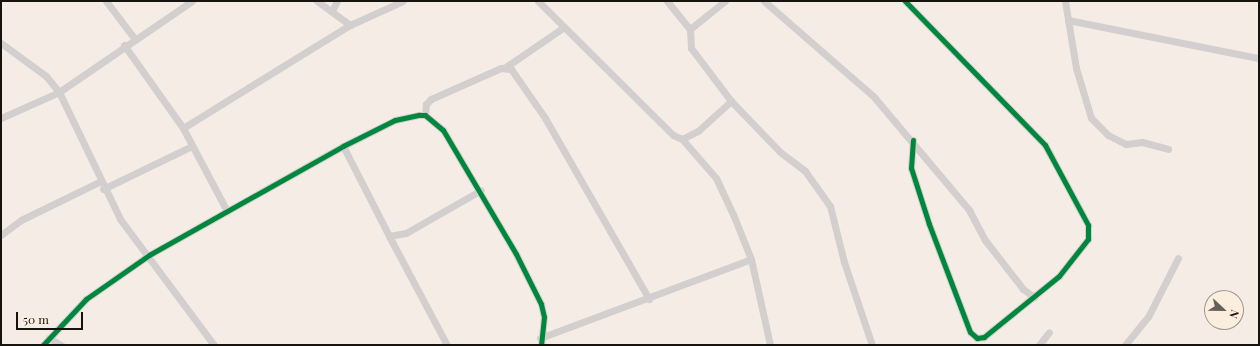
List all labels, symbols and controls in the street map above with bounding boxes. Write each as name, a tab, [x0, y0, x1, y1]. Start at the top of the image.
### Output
north arrow	[1204, 290, 1244, 330]
scale bar	[18, 304, 85, 330]
text: N	[1226, 308, 1243, 321]
text: 50 m	[23, 311, 49, 327]

